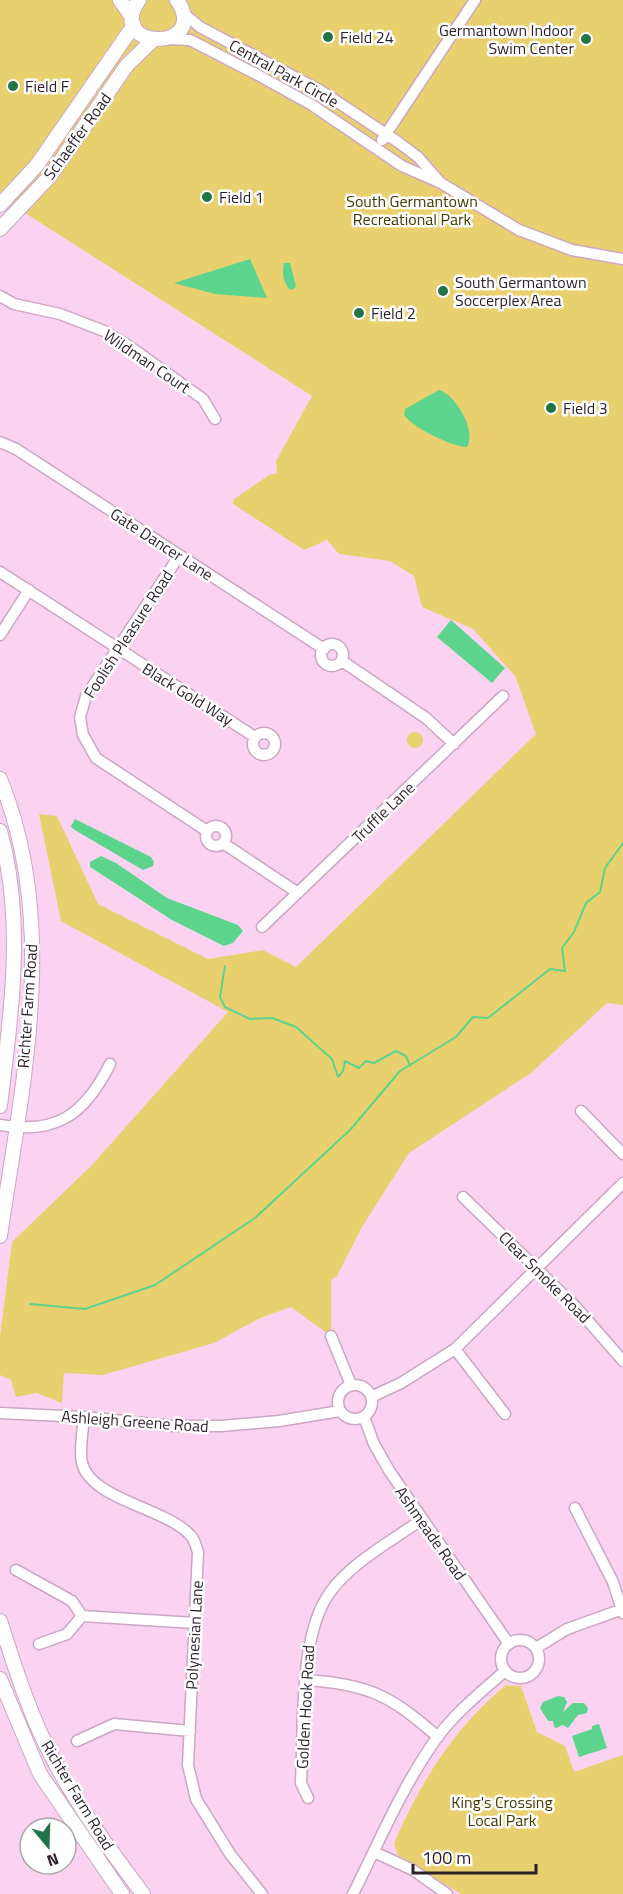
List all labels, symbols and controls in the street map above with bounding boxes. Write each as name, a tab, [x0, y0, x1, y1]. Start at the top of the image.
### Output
place label: Germantown Indoor Swim Center	[439, 18, 574, 60]
place label: Field 24	[340, 25, 394, 49]
marker: Field 24	[321, 30, 335, 44]
marker: Germantown Indoor Swim Center	[579, 32, 593, 46]
street label: Central Park Circle	[225, 33, 343, 113]
place label: Field F	[25, 74, 69, 98]
marker: Field F	[6, 79, 20, 93]
street label: Schaeffer Road	[37, 87, 117, 185]
place label: Field 1	[219, 185, 264, 209]
park label: South Germantown Recreational Park	[346, 189, 478, 231]
marker: Field 1	[200, 190, 214, 204]
place label: South Germantown Soccerplex Area	[455, 270, 587, 312]
marker: South Germantown Soccerplex Area	[436, 284, 450, 298]
place label: Field 2	[371, 301, 416, 325]
marker: Field 2	[352, 306, 366, 320]
street label: Wildman Court	[99, 323, 195, 399]
place label: Field 3	[563, 396, 608, 420]
marker: Field 3	[544, 401, 558, 415]
street label: Gate Dancer Lane	[106, 502, 218, 586]
street label: Foolish Pleasure Road	[77, 565, 179, 703]
street label: Black Gold Way	[138, 656, 238, 732]
street label: Truffle Lane	[346, 776, 420, 848]
street label: Richter Farm Road	[11, 943, 43, 1069]
street label: Clear Smoke Road	[493, 1225, 597, 1329]
street label: Ashleigh Greene Road	[61, 1404, 209, 1438]
street label: Ashmeade Road	[390, 1481, 472, 1585]
street label: Polynesian Lane	[179, 1580, 209, 1690]
street label: Golden Hook Road	[290, 1644, 320, 1770]
street label: Richter Farm Road	[36, 1735, 120, 1855]
park label: King's Crossing Local Park	[451, 1790, 553, 1832]
north arrow	[18, 1816, 78, 1876]
scale bar	[413, 1837, 536, 1875]
text: 100 m	[422, 1844, 471, 1871]
text: N	[44, 1847, 62, 1873]

